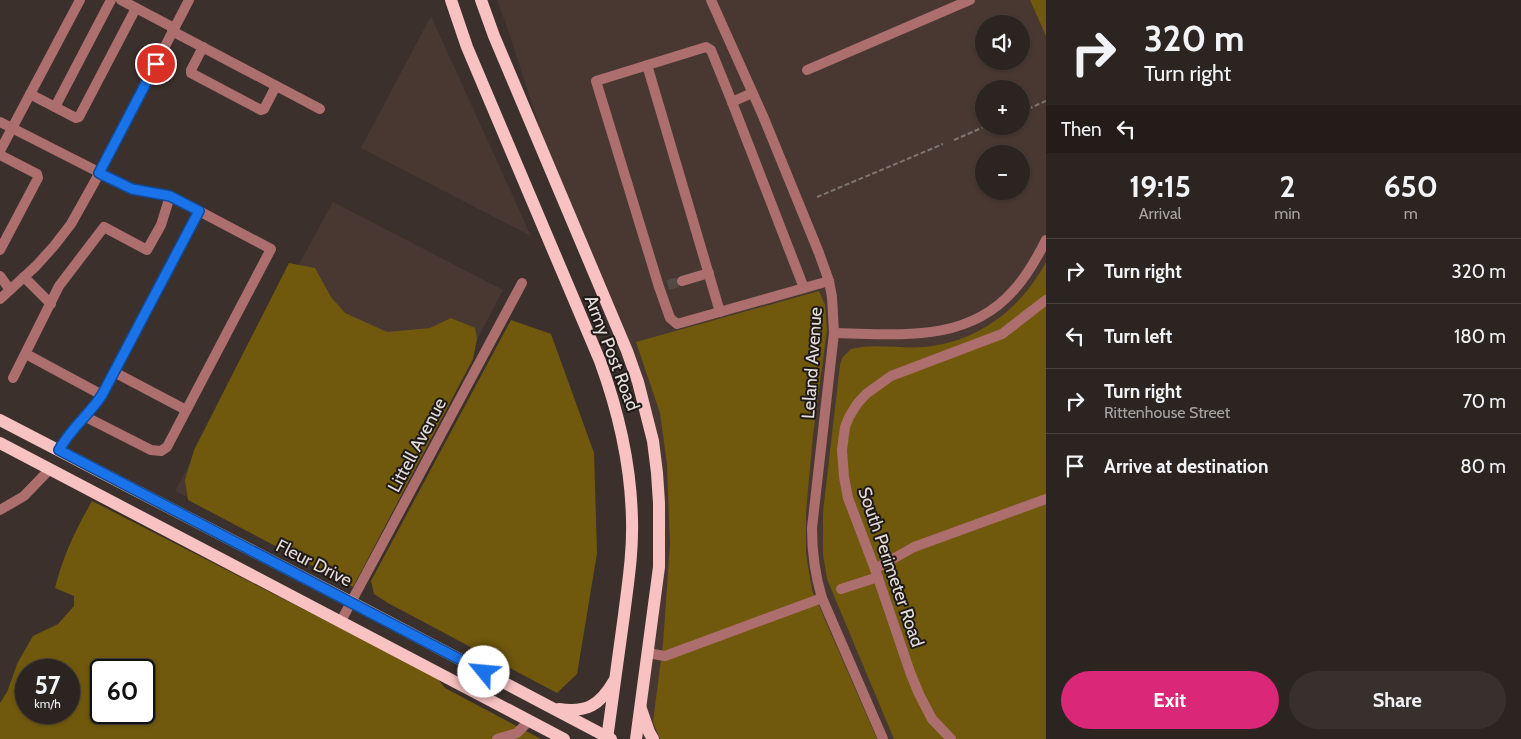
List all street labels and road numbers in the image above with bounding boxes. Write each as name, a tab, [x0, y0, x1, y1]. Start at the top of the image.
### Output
street label: Army Post Road	[580, 292, 644, 414]
street label: Leland Avenue	[797, 306, 827, 420]
street label: Littell Avenue	[383, 394, 451, 496]
street label: South Perimeter Road	[853, 484, 929, 650]
street label: Fleur Drive	[272, 535, 356, 591]

